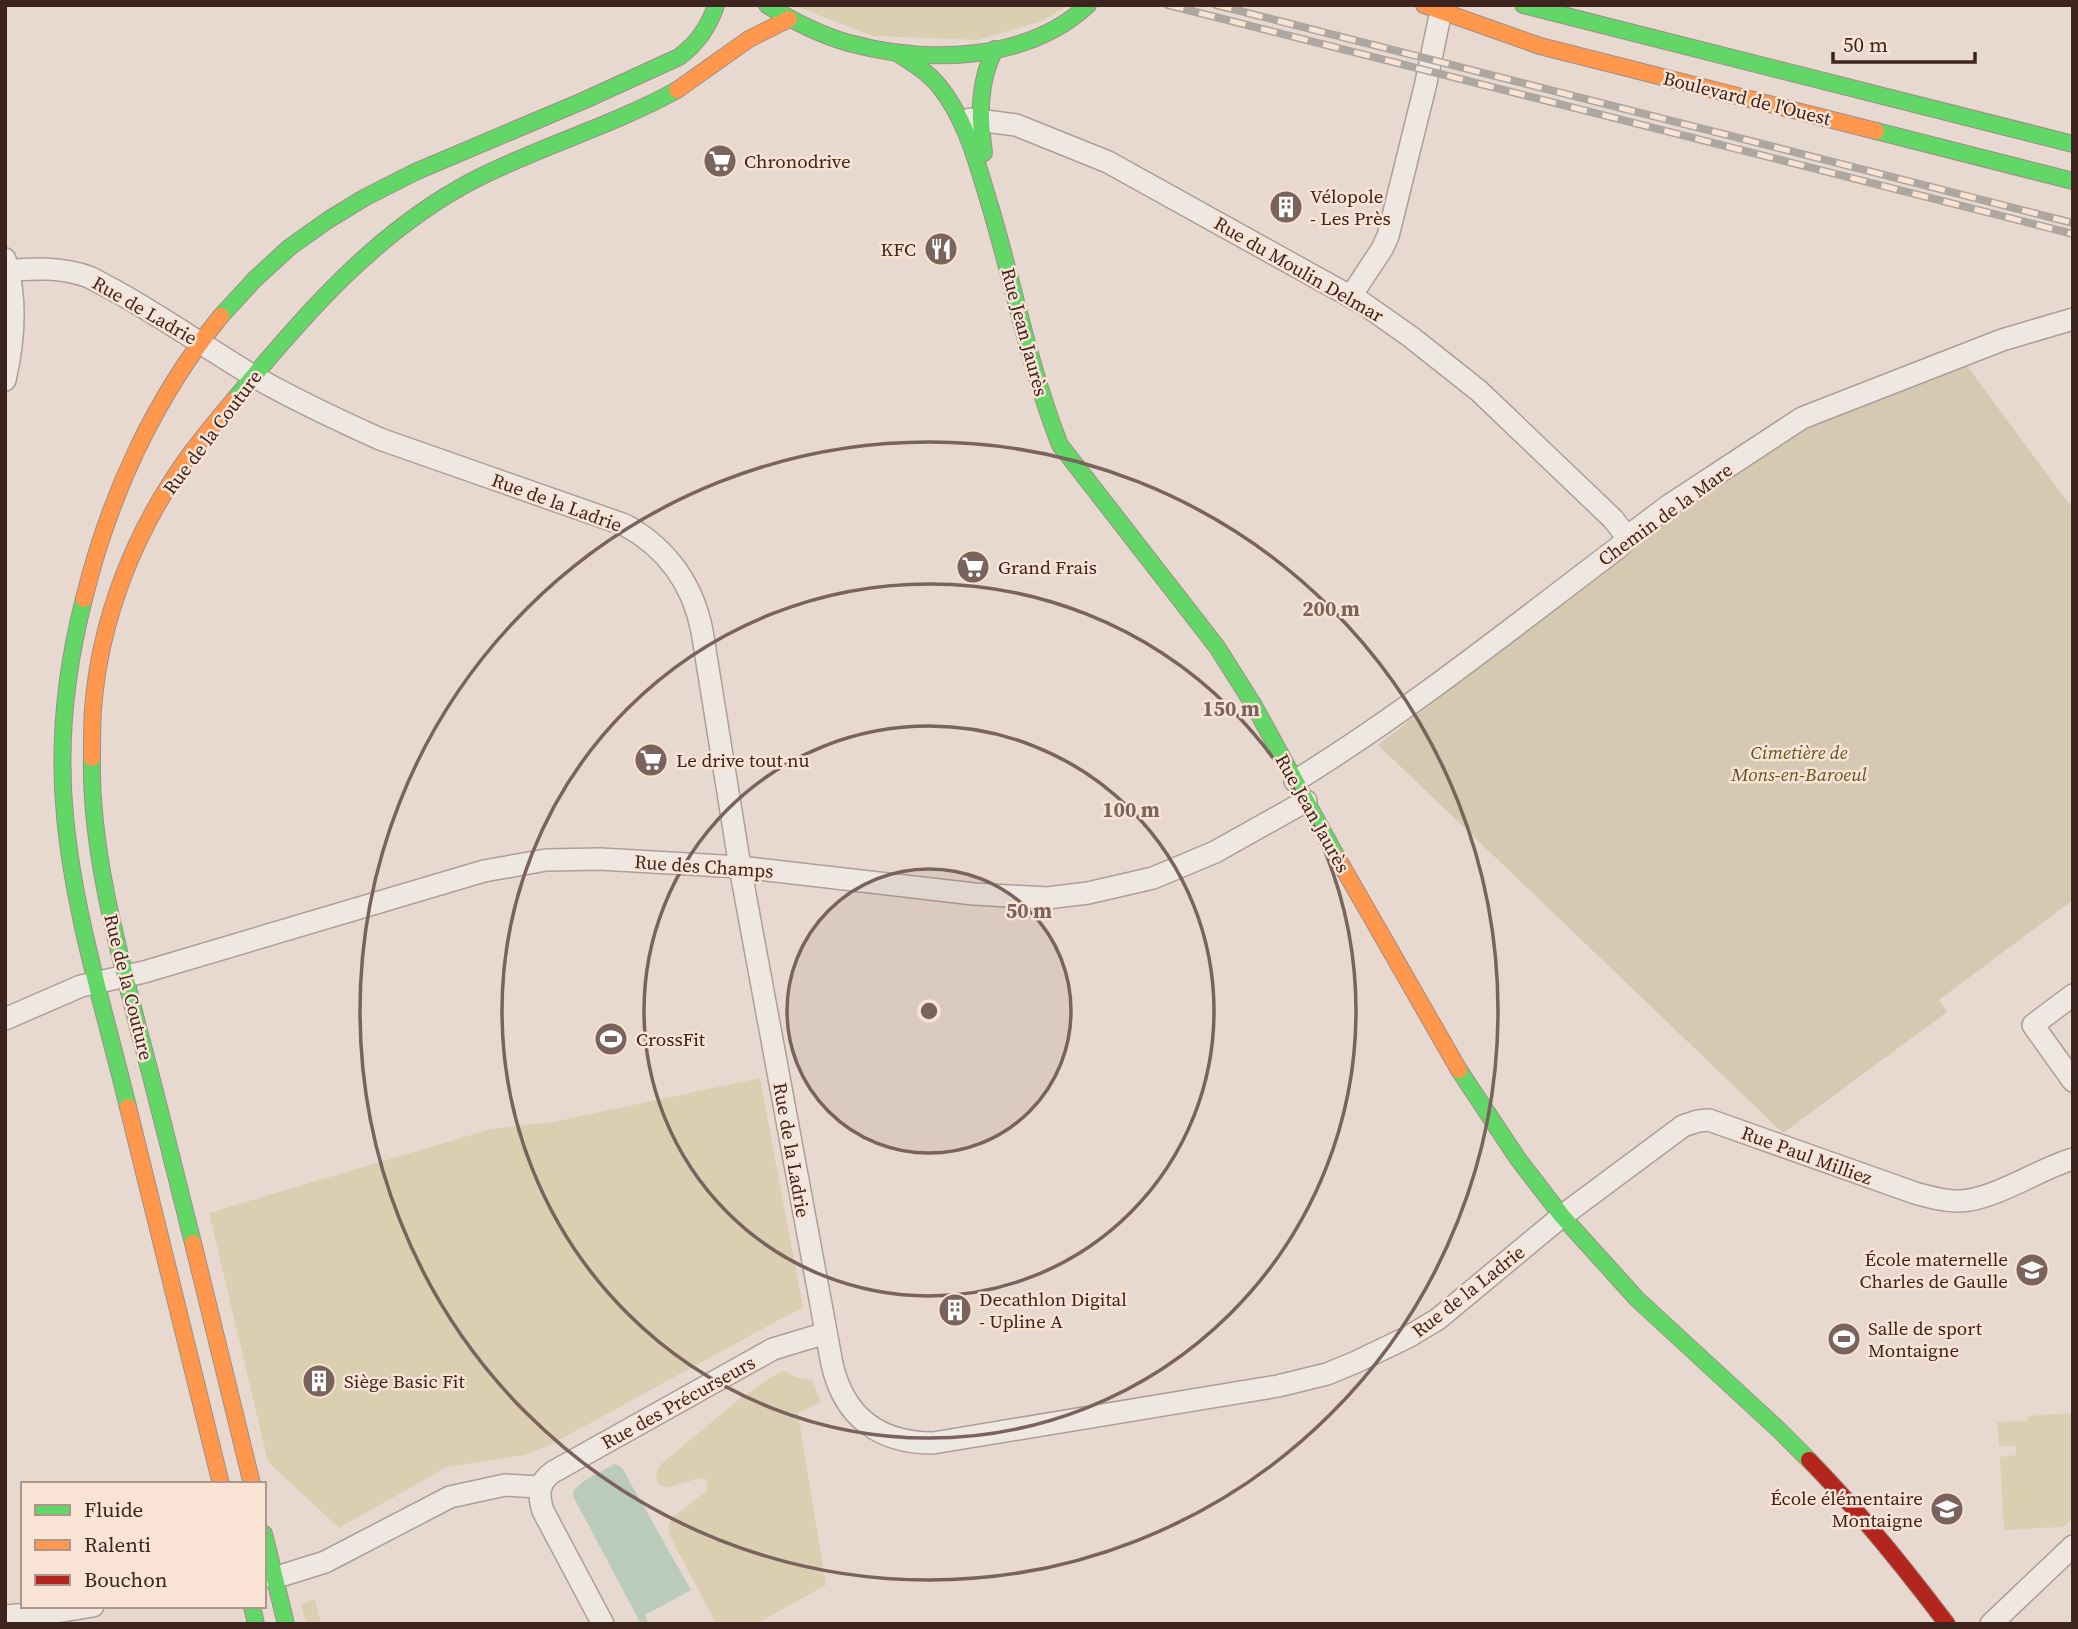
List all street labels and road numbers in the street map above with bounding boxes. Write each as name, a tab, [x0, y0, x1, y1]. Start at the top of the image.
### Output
street label: Boulevard de l'Ouest	[1660, 65, 1834, 132]
street label: Rue du Moulin Delmar	[1209, 210, 1389, 328]
street label: Rue Jean Jaurès	[995, 265, 1055, 399]
street label: Rue de Ladrie	[88, 269, 202, 351]
street label: Rue de la Couture	[157, 364, 267, 500]
street label: Chemin de la Mare	[1593, 456, 1737, 572]
street label: Rue de la Ladrie	[488, 466, 626, 538]
street label: Rue Jean Jaurès	[1270, 749, 1356, 877]
street label: Rue des Champs	[634, 848, 774, 884]
street label: Rue de la Couture	[98, 911, 160, 1063]
street label: Rue de la Ladrie	[767, 1080, 817, 1220]
street label: Rue Paul Milliez	[1738, 1119, 1876, 1191]
street label: Rue de la Ladrie	[1406, 1239, 1530, 1343]
street label: Rue des Précurseurs	[596, 1349, 760, 1455]

